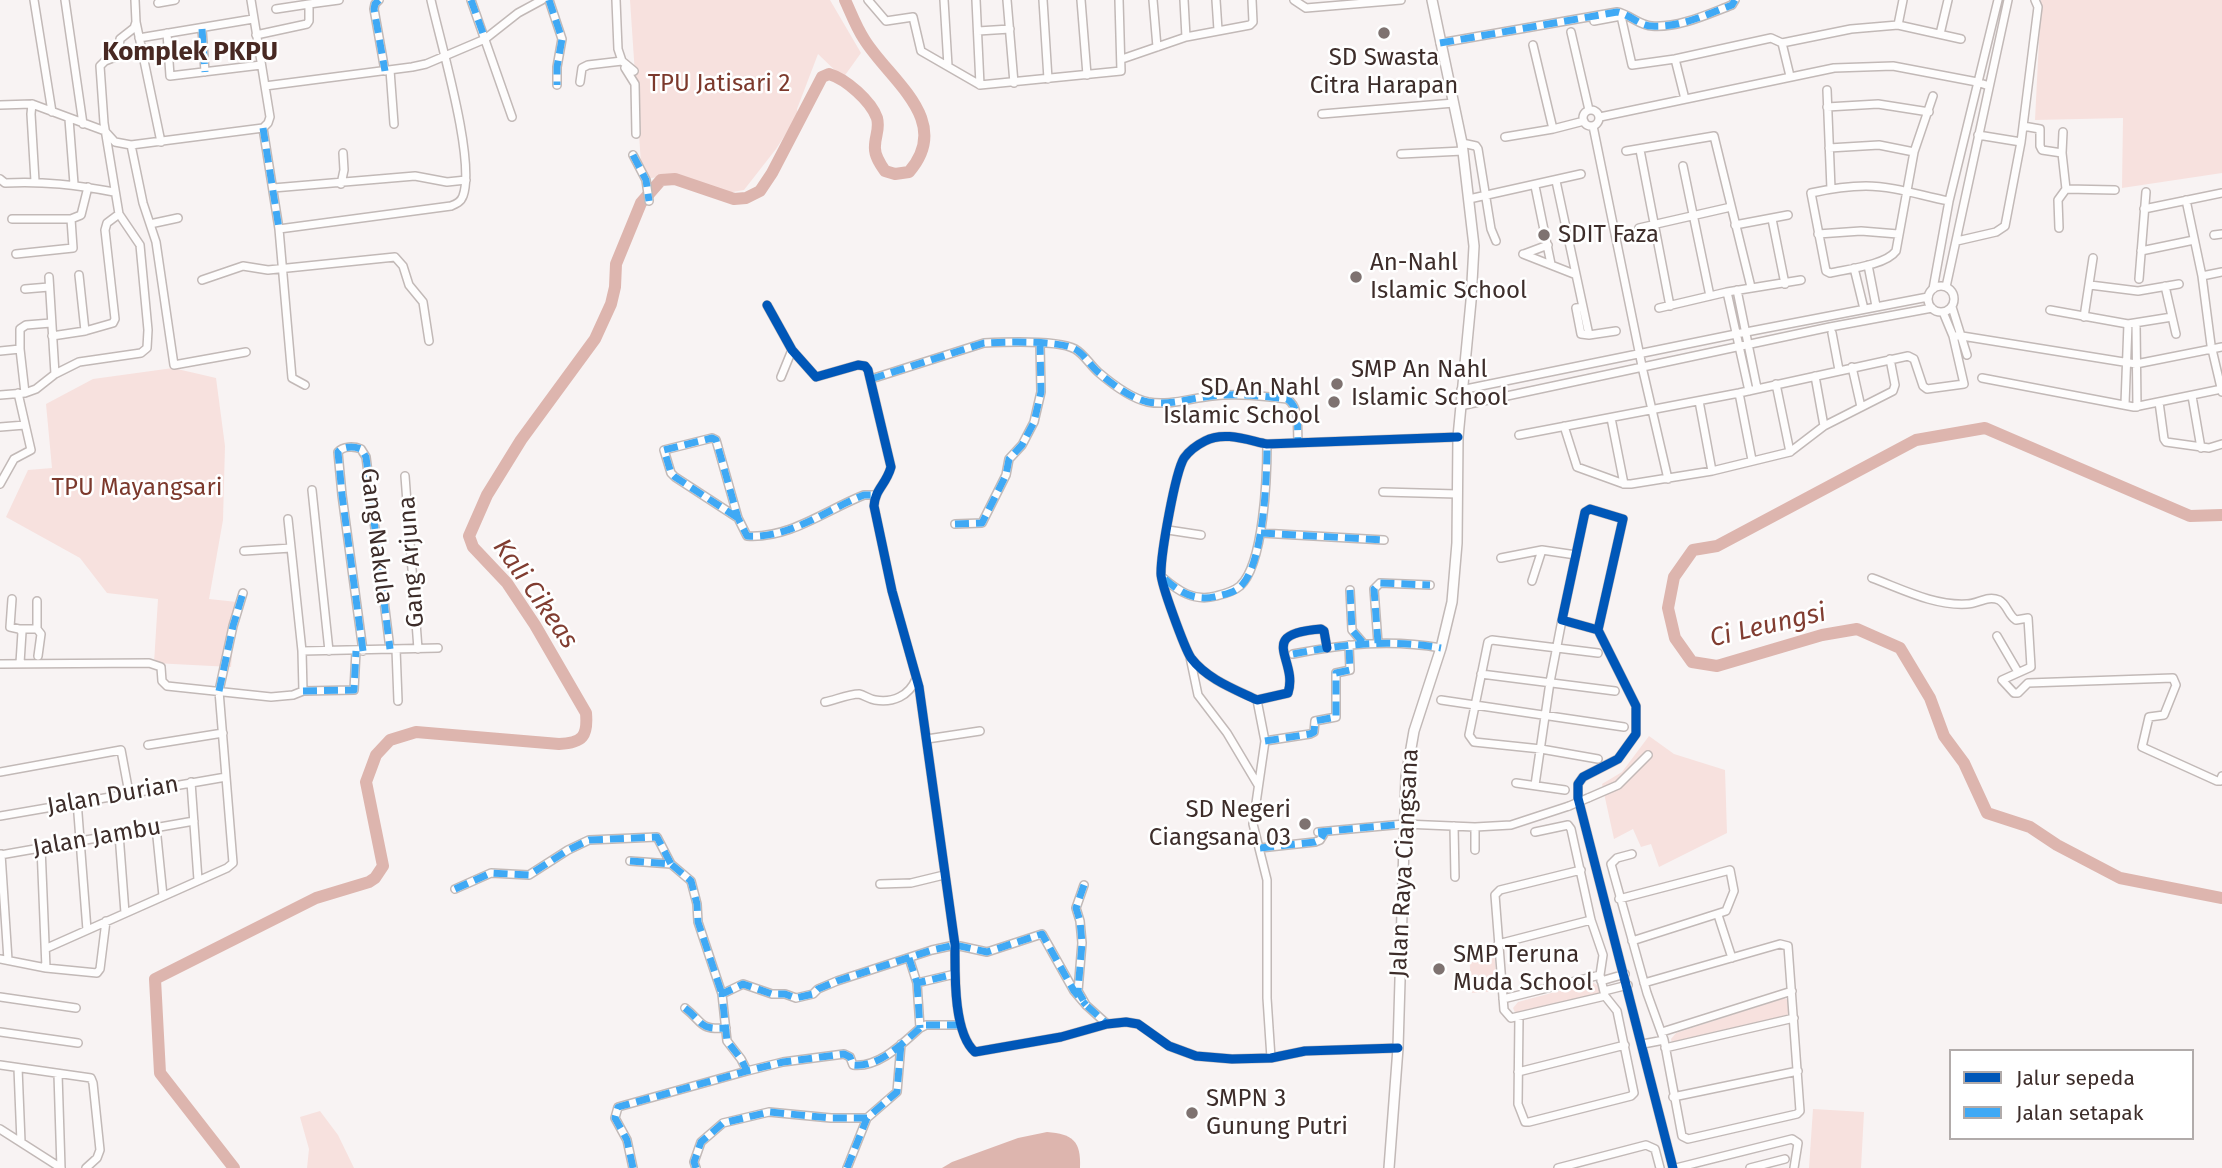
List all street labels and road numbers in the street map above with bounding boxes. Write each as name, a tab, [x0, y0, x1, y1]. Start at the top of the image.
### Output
street label: Gang Nakula	[353, 466, 399, 606]
street label: Gang Arjuna	[393, 495, 431, 629]
street label: Jalan Raya Ciangsana	[1385, 748, 1425, 978]
street label: Jalan Durian	[45, 770, 181, 822]
street label: Jalan Jambu	[31, 813, 163, 863]

